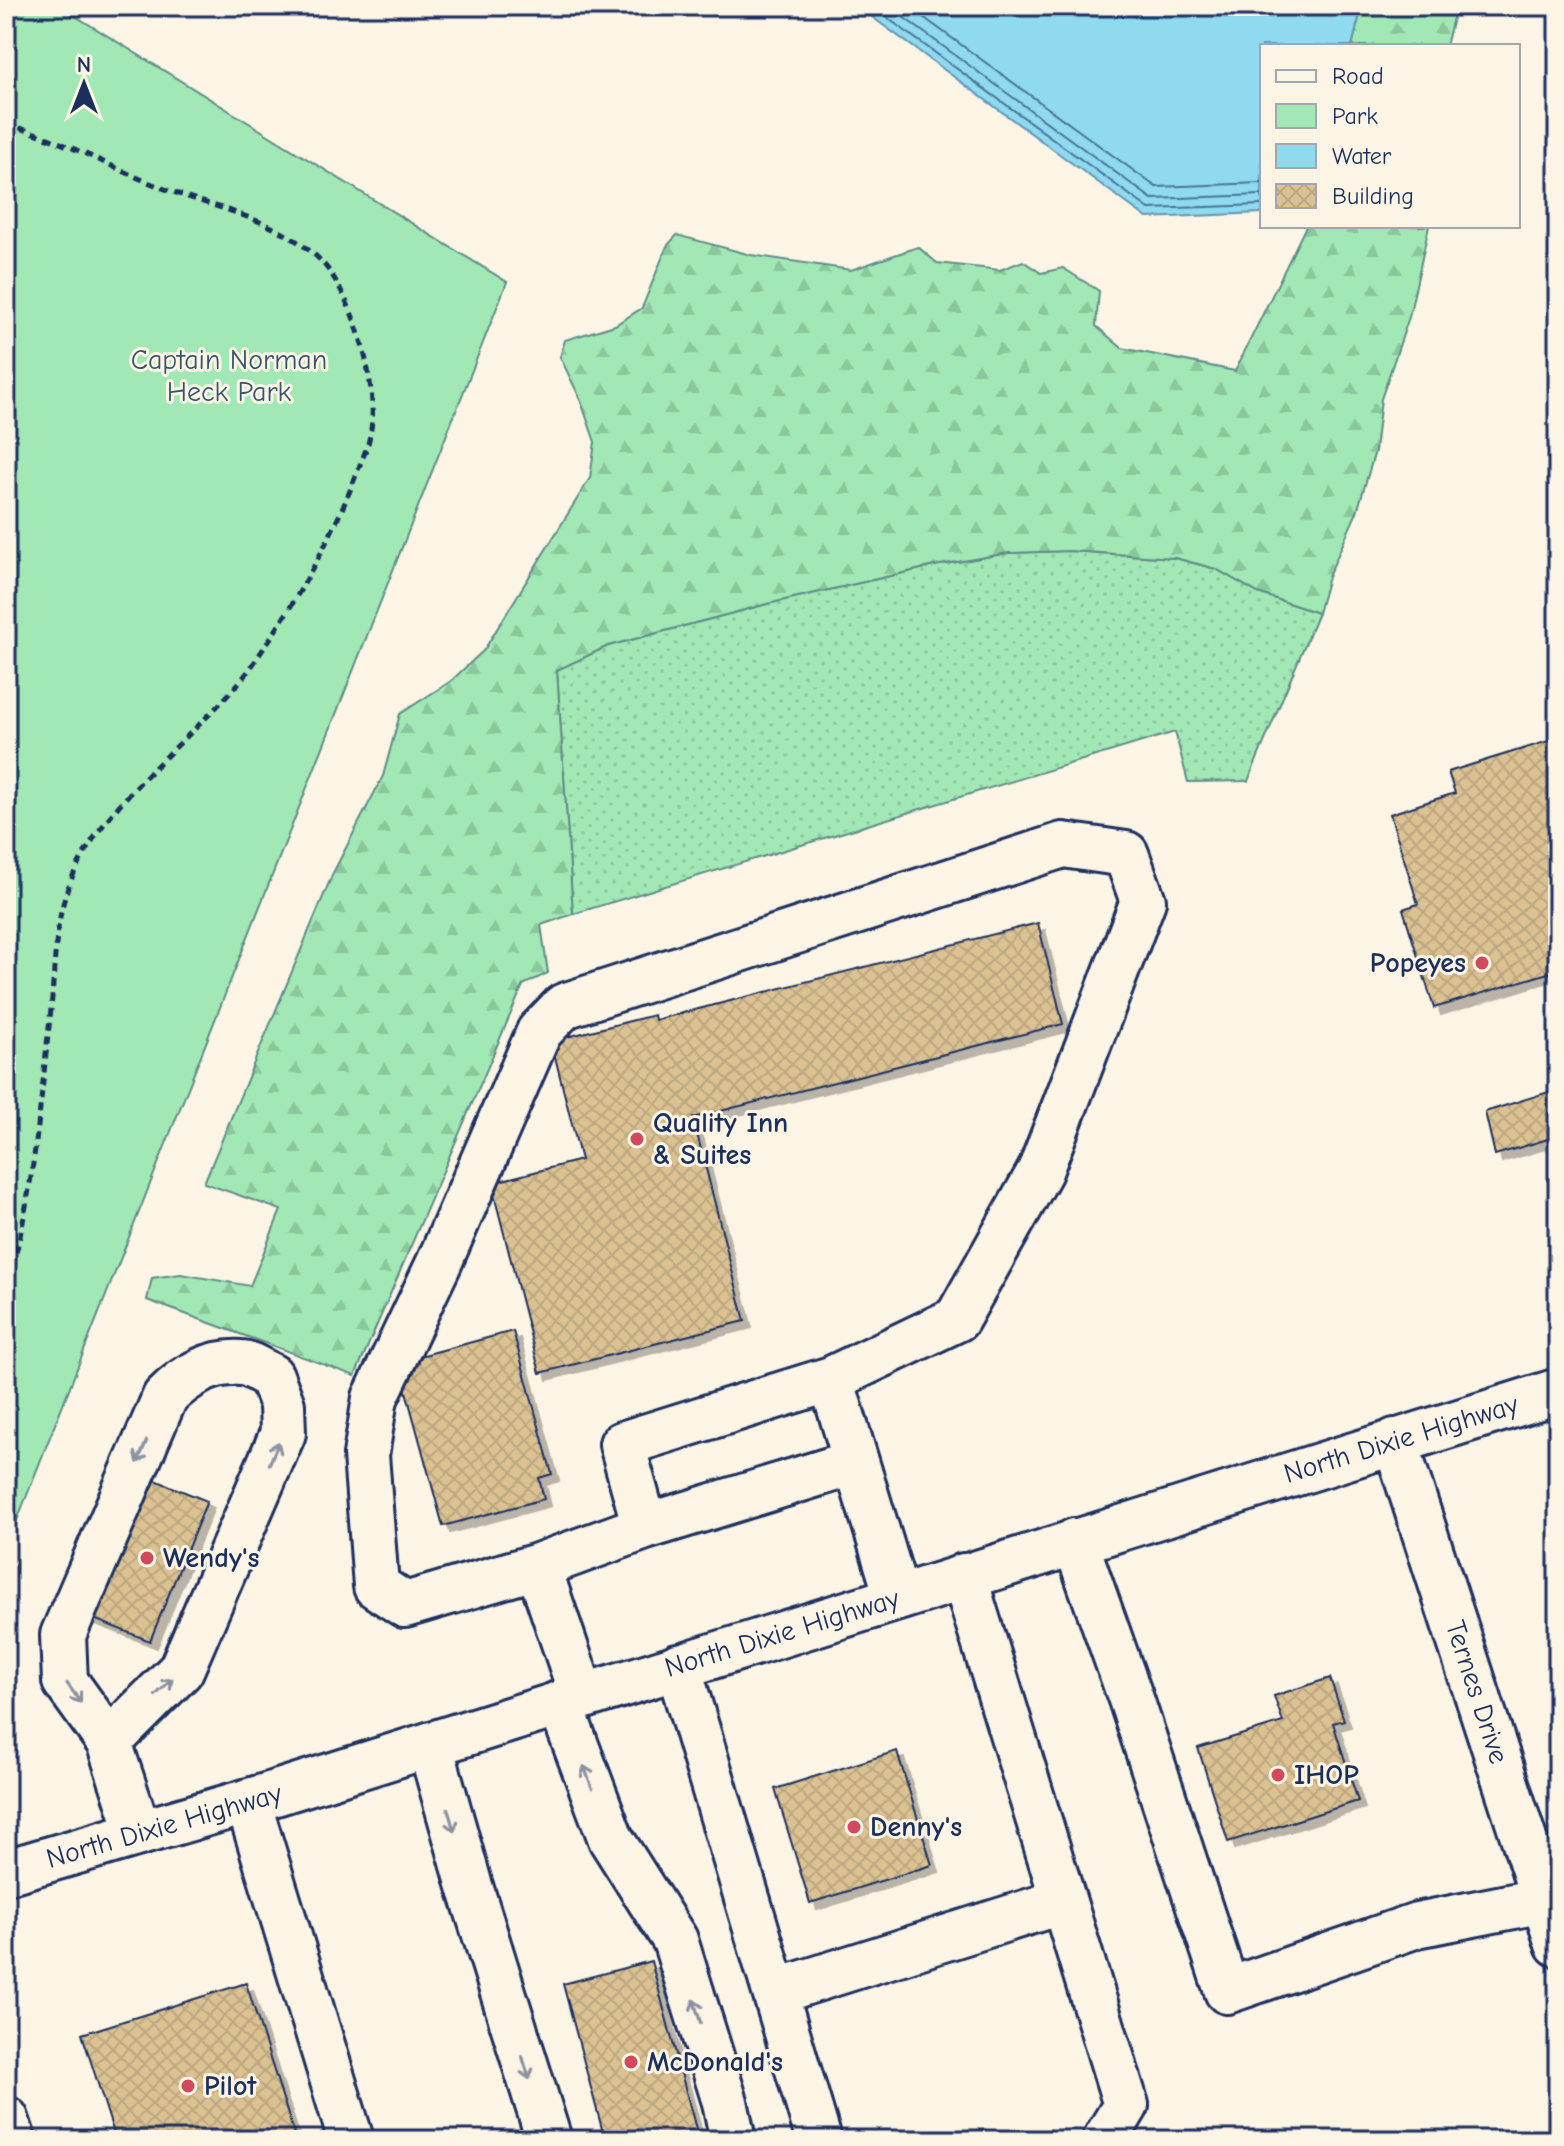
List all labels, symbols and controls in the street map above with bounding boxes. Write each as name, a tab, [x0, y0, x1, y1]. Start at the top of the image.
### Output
north arrow	[44, 44, 124, 124]
legend	[1260, 44, 1520, 228]
text: N	[77, 52, 91, 78]
text: Road	[1332, 62, 1384, 90]
text: Park	[1332, 102, 1378, 130]
text: Water	[1332, 142, 1392, 170]
text: Building	[1332, 182, 1414, 210]
park label: Captain Norman Heck Park	[131, 344, 327, 408]
place label: Popeyes	[1370, 947, 1466, 979]
marker: Popeyes	[1473, 954, 1491, 972]
place label: Quality Inn & Suites	[653, 1107, 788, 1171]
marker: Quality Inn & Suites	[628, 1130, 646, 1148]
street label: North Dixie Highway	[1280, 1388, 1522, 1490]
one-way arrow	[133, 1439, 148, 1464]
one-way arrow	[268, 1441, 283, 1466]
place label: Wendy's	[163, 1542, 260, 1574]
marker: Wendy's	[138, 1549, 156, 1567]
street label: North Dixie Highway	[661, 1582, 903, 1684]
street label: Ternes Drive	[1439, 1617, 1515, 1767]
one-way arrow	[154, 1678, 173, 1697]
one-way arrow	[65, 1682, 82, 1704]
place label: IHOP	[1294, 1759, 1359, 1791]
one-way arrow	[580, 1765, 594, 1790]
marker: IHOP	[1269, 1766, 1287, 1784]
street label: North Dixie Highway	[43, 1777, 286, 1875]
one-way arrow	[444, 1806, 459, 1832]
place label: Denny's	[870, 1811, 962, 1843]
marker: Denny's	[845, 1818, 863, 1836]
one-way arrow	[689, 1999, 703, 2024]
place label: McDonald's	[647, 2046, 783, 2078]
marker: McDonald's	[622, 2053, 640, 2071]
one-way arrow	[520, 2056, 535, 2081]
place label: Pilot	[204, 2070, 257, 2102]
marker: Pilot	[179, 2077, 197, 2095]

